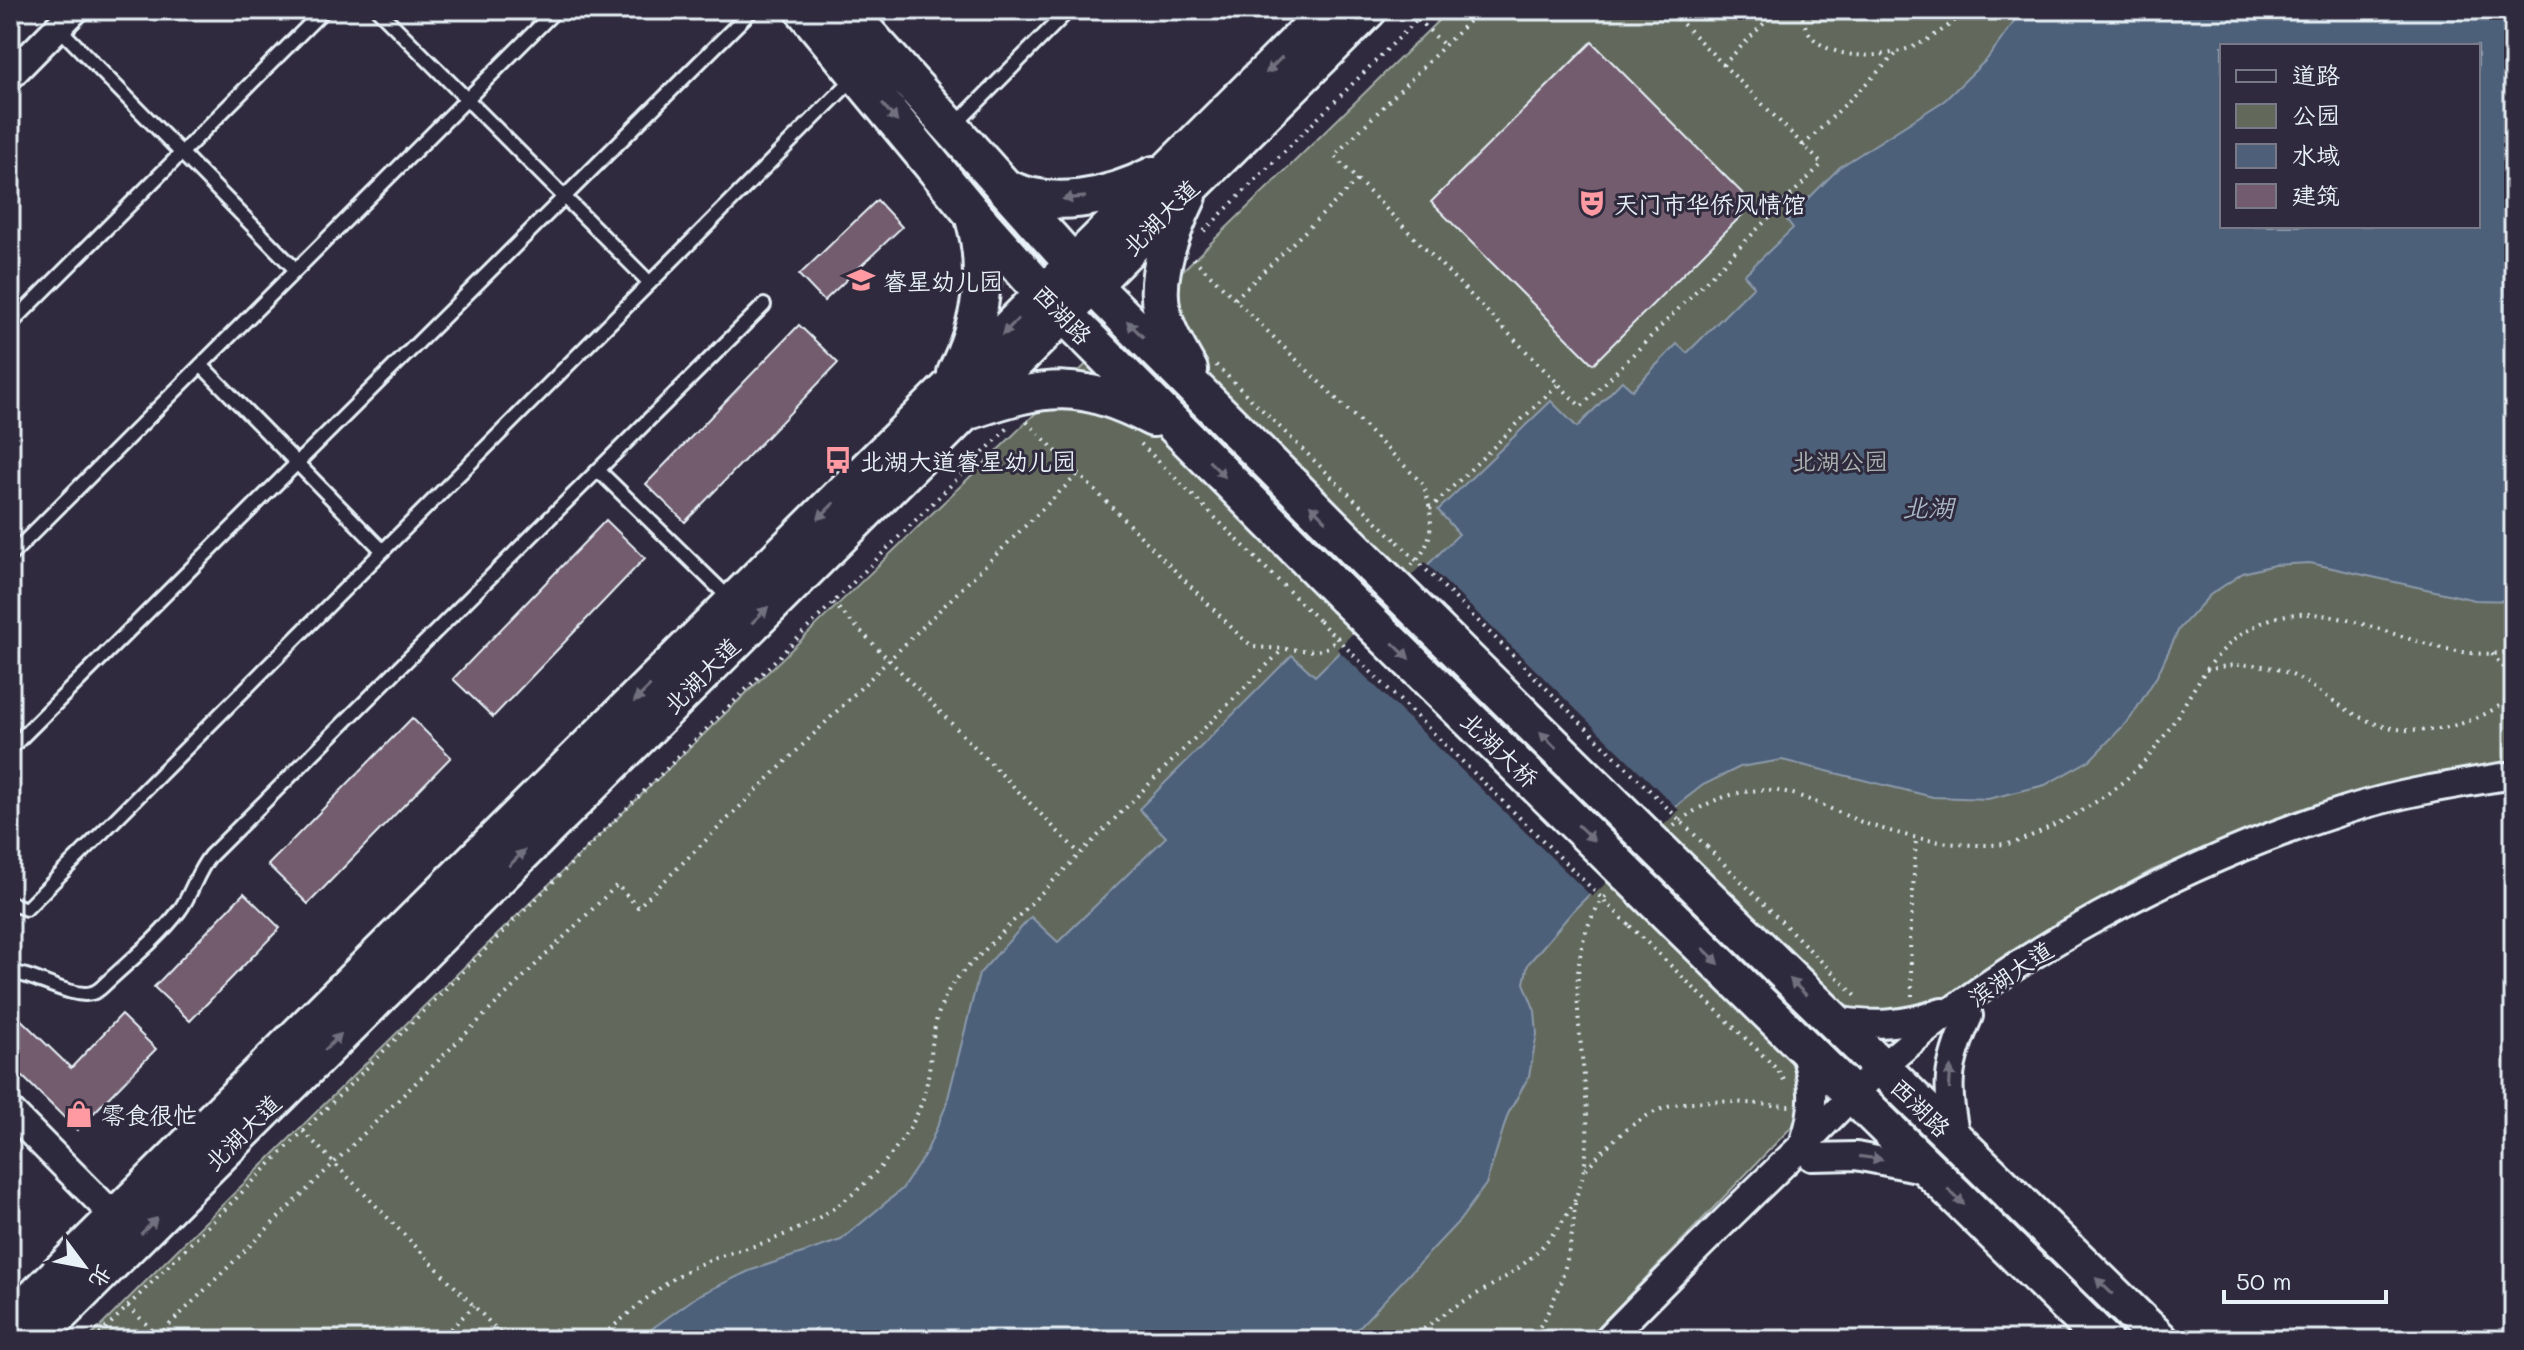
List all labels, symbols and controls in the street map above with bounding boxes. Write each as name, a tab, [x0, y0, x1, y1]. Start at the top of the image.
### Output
legend	[2220, 44, 2480, 228]
one-way arrow	[1265, 55, 1284, 74]
text: 道路	[2292, 59, 2340, 90]
text: 公园	[2292, 99, 2340, 130]
one-way arrow	[881, 103, 898, 123]
text: 水域	[2292, 139, 2340, 170]
street label: 北湖大道	[1115, 172, 1205, 262]
text: 建筑	[2292, 179, 2340, 210]
theatre icon: 天门市华侨风情馆	[1577, 188, 1607, 218]
place label: 天门市华侨风情馆	[1614, 188, 1806, 219]
one-way arrow	[1061, 192, 1086, 205]
school or university icon: 睿星幼儿园	[846, 265, 876, 295]
place label: 睿星幼儿园	[883, 265, 1003, 296]
street label: 西湖路	[1027, 277, 1099, 351]
one-way arrow	[1001, 317, 1020, 336]
one-way arrow	[1126, 320, 1144, 339]
bus stop icon: 北湖大道睿星幼儿园	[823, 445, 853, 475]
place label: 北湖大道睿星幼儿园	[860, 445, 1076, 476]
park label: 北湖公园	[1792, 445, 1888, 476]
one-way arrow	[1207, 459, 1226, 478]
water label: 北湖	[1902, 490, 1957, 524]
one-way arrow	[817, 501, 836, 520]
one-way arrow	[1309, 504, 1328, 523]
one-way arrow	[750, 607, 769, 625]
street label: 北湖大道	[656, 630, 746, 720]
one-way arrow	[1391, 641, 1410, 660]
one-way arrow	[633, 684, 652, 703]
street label: 北湖大桥	[1455, 705, 1545, 793]
one-way arrow	[1539, 731, 1558, 750]
one-way arrow	[1576, 823, 1595, 842]
one-way arrow	[507, 850, 526, 868]
street label: 滨湖大道	[1962, 933, 2058, 1013]
one-way arrow	[1701, 946, 1720, 965]
one-way arrow	[1789, 978, 1808, 996]
one-way arrow	[323, 1033, 342, 1052]
one-way arrow	[1943, 1065, 1956, 1090]
street label: 西湖路	[1884, 1071, 1958, 1143]
street label: 北湖大道	[197, 1087, 287, 1177]
shop icon: 零食很忙	[64, 1099, 94, 1129]
place label: 零食很忙	[101, 1099, 197, 1130]
one-way arrow	[1859, 1152, 1884, 1165]
one-way arrow	[1946, 1187, 1965, 1206]
one-way arrow	[139, 1217, 157, 1236]
north arrow	[44, 1226, 124, 1306]
scale bar	[2224, 1254, 2386, 1304]
text: 北	[83, 1260, 120, 1294]
text: 50 m	[2236, 1265, 2292, 1296]
one-way arrow	[2095, 1277, 2114, 1295]

